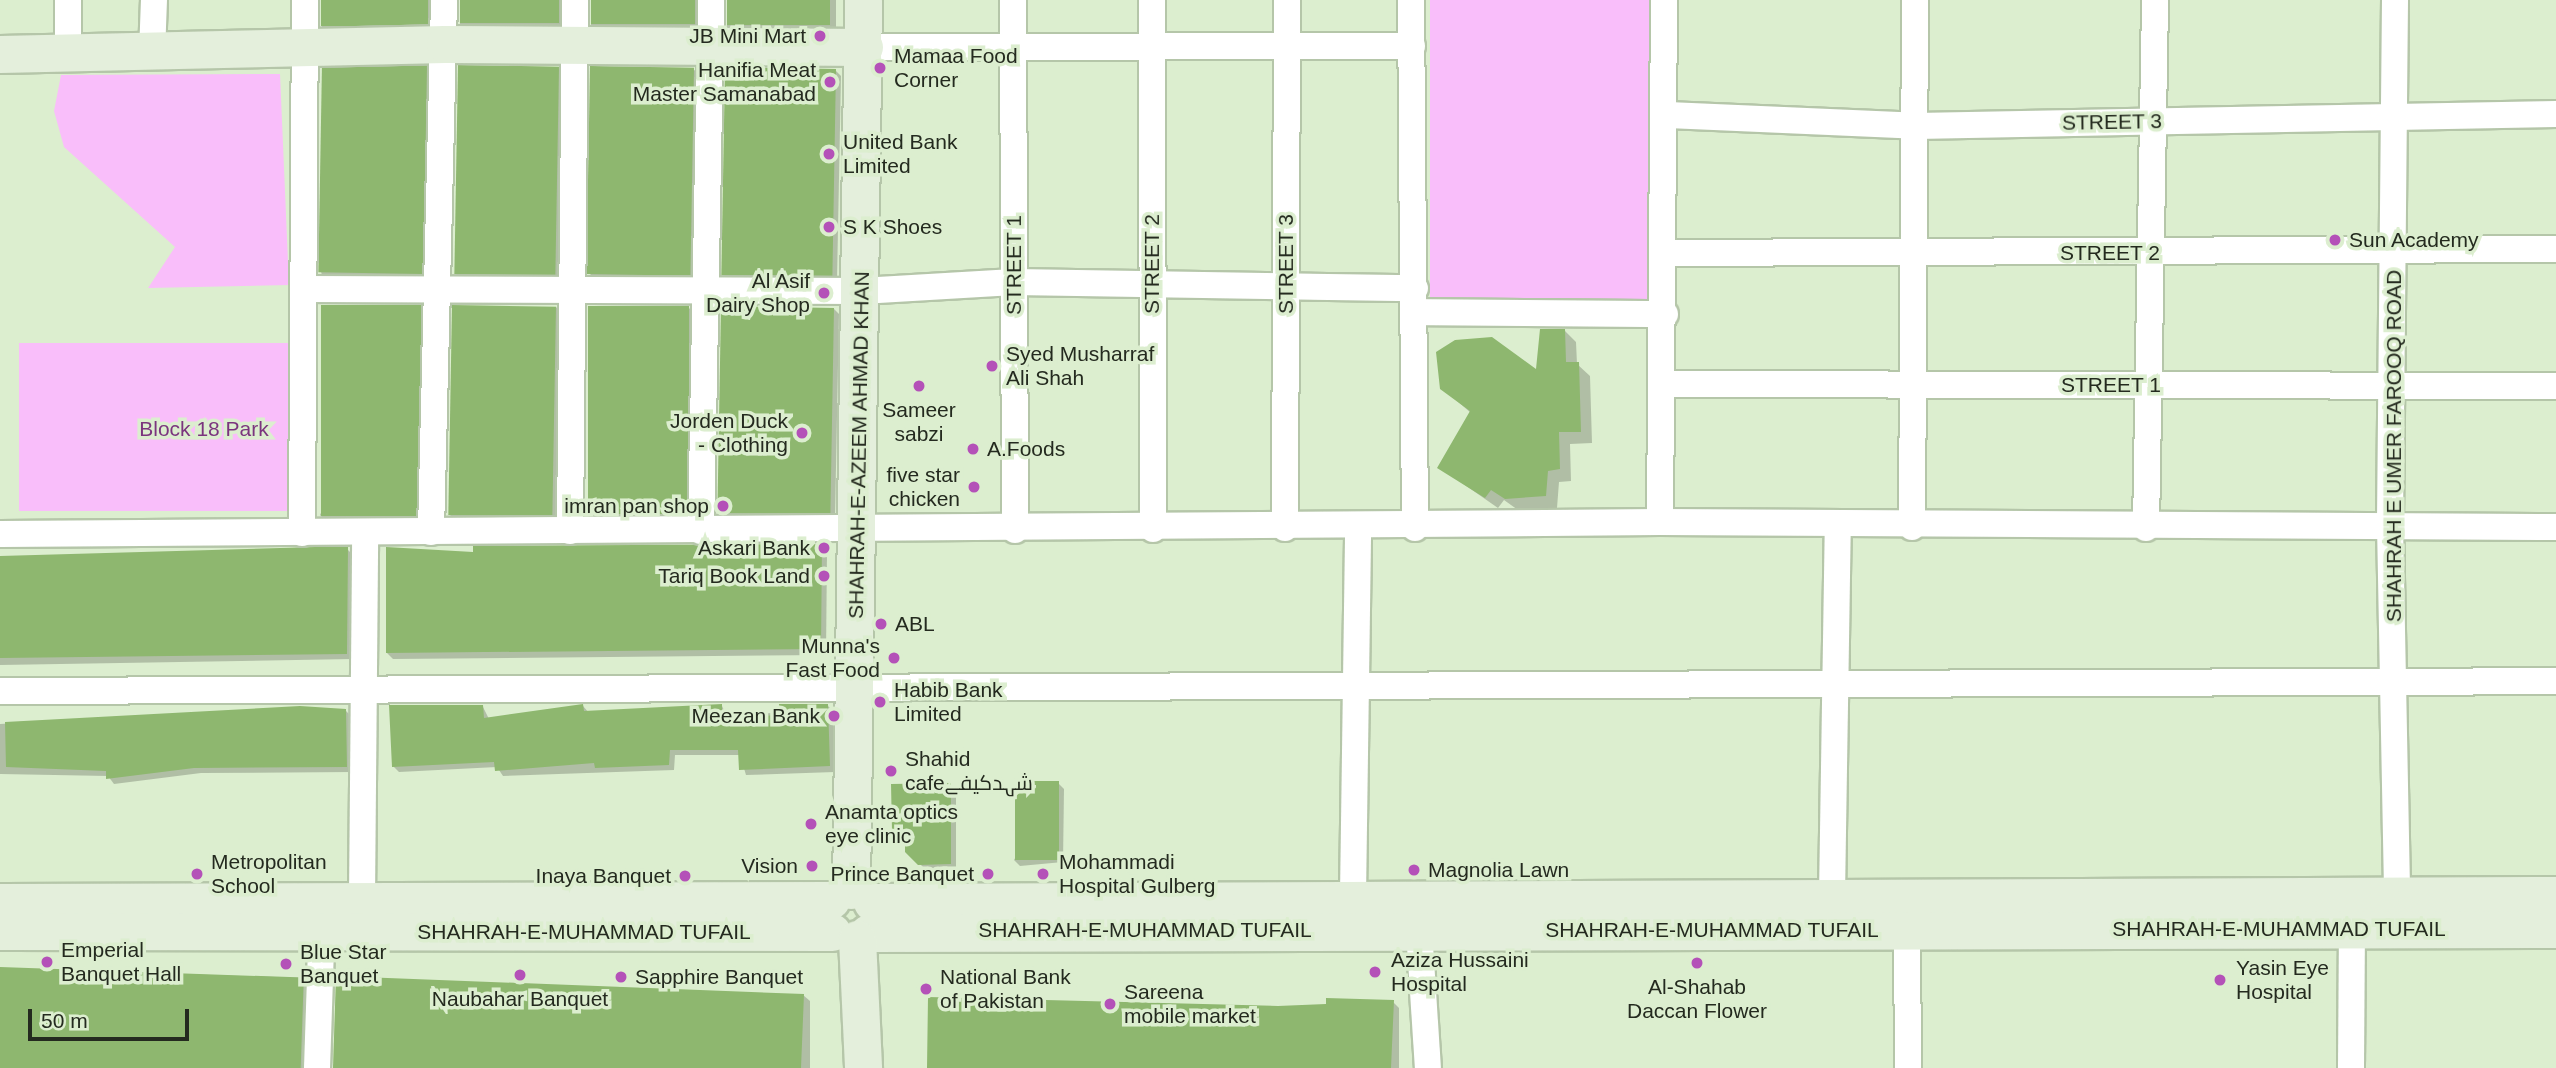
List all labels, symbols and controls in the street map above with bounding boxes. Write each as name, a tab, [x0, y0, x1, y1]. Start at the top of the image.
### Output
place label: JB Mini Mart	[689, 23, 806, 49]
marker: JB Mini Mart	[812, 28, 828, 44]
place label: Mamaa Food Corner	[894, 43, 1018, 93]
place label: Hanifia Meat Master Samanabad	[633, 57, 816, 107]
marker: Mamaa Food Corner	[872, 60, 888, 76]
marker: Hanifia Meat Master Samanabad	[822, 74, 838, 90]
street label: STREET 3	[2062, 109, 2162, 135]
place label: United Bank Limited	[843, 129, 957, 179]
marker: United Bank Limited	[821, 146, 837, 162]
place label: S K Shoes	[843, 214, 942, 240]
street label: STREET 2	[1139, 214, 1165, 314]
street label: STREET 3	[1273, 214, 1299, 314]
street label: STREET 1	[1001, 215, 1027, 315]
marker: S K Shoes	[821, 219, 837, 235]
place label: Sun Academy	[2349, 227, 2480, 253]
marker: Sun Academy	[2327, 232, 2343, 248]
street label: STREET 2	[2060, 240, 2160, 266]
place label: Al Asif Dairy Shop	[706, 268, 810, 318]
street label: SHAHRAH-E-AZEEM AHMAD KHAN	[843, 270, 875, 620]
street label: SHAHRAH E UMER FAROOQ ROAD	[2381, 270, 2407, 622]
marker: Al Asif Dairy Shop	[816, 285, 832, 301]
place label: Syed Musharraf Ali Shah	[1006, 341, 1154, 391]
marker: Syed Musharraf Ali Shah	[984, 358, 1000, 374]
street label: STREET 1	[2061, 372, 2161, 398]
marker: Sameer sabzi	[911, 378, 927, 394]
place label: Sameer sabzi	[882, 397, 956, 447]
place label: Jorden Duck - Clothing	[670, 408, 788, 458]
park label: Block 18 Park	[139, 416, 269, 442]
marker: Jorden Duck - Clothing	[794, 425, 810, 441]
place label: A.Foods	[987, 436, 1065, 462]
marker: A.Foods	[965, 441, 981, 457]
place label: five star chicken	[886, 462, 960, 512]
marker: five star chicken	[966, 479, 982, 495]
place label: imran pan shop	[564, 493, 709, 519]
marker: imran pan shop	[715, 498, 731, 514]
place label: Askari Bank	[698, 535, 810, 561]
marker: Askari Bank	[816, 540, 832, 556]
place label: Tariq Book Land	[658, 563, 810, 589]
marker: Tariq Book Land	[816, 568, 832, 584]
place label: ABL	[895, 611, 935, 637]
marker: ABL	[873, 616, 889, 632]
place label: Munna's Fast Food	[785, 633, 880, 683]
marker: Munna's Fast Food	[886, 650, 902, 666]
place label: Habib Bank Limited	[894, 677, 1003, 727]
marker: Habib Bank Limited	[872, 694, 888, 710]
place label: Meezan Bank	[692, 703, 820, 729]
marker: Meezan Bank	[826, 708, 842, 724]
place label: Shahid cafeشہدکیفے	[905, 746, 1033, 796]
marker: Shahid cafeشہدکیفے	[883, 763, 899, 779]
place label: Anamta optics eye clinic	[825, 799, 958, 849]
marker: Anamta optics eye clinic	[803, 816, 819, 832]
place label: Metropolitan School	[211, 849, 327, 899]
place label: Mohammadi Hospital Gulberg	[1059, 849, 1215, 899]
place label: Vision	[741, 853, 798, 879]
place label: Magnolia Lawn	[1428, 857, 1569, 883]
marker: Vision	[804, 858, 820, 874]
place label: Prince Banquet	[830, 861, 974, 887]
marker: Magnolia Lawn	[1406, 862, 1422, 878]
place label: Inaya Banquet	[536, 863, 671, 889]
marker: Mohammadi Hospital Gulberg	[1033, 864, 1053, 884]
marker: Metropolitan School	[189, 866, 205, 882]
marker: Prince Banquet	[980, 866, 996, 882]
marker: Inaya Banquet	[677, 868, 693, 884]
street label: SHAHRAH-E-MUHAMMAD TUFAIL	[2112, 916, 2446, 942]
street label: SHAHRAH-E-MUHAMMAD TUFAIL	[978, 917, 1312, 943]
street label: SHAHRAH-E-MUHAMMAD TUFAIL	[1545, 917, 1879, 943]
street label: SHAHRAH-E-MUHAMMAD TUFAIL	[417, 919, 751, 945]
place label: Emperial Banquet Hall	[61, 937, 181, 987]
place label: Blue Star Banquet	[300, 939, 386, 989]
place label: Aziza Hussaini Hospital	[1391, 947, 1529, 997]
marker: Emperial Banquet Hall	[39, 954, 55, 970]
marker: Al-Shahab Daccan Flower	[1689, 955, 1705, 971]
place label: Yasin Eye Hospital	[2236, 955, 2329, 1005]
marker: Blue Star Banquet	[278, 956, 294, 972]
marker: Aziza Hussaini Hospital	[1365, 962, 1385, 982]
place label: Sapphire Banquet	[635, 964, 803, 990]
place label: National Bank of Pakistan	[940, 964, 1071, 1014]
marker: Naubahar Banquet	[512, 967, 528, 983]
marker: Sapphire Banquet	[613, 969, 629, 985]
marker: Yasin Eye Hospital	[2210, 970, 2230, 990]
place label: Al-Shahab Daccan Flower	[1627, 974, 1767, 1024]
place label: Sareena mobile market	[1124, 979, 1256, 1029]
marker: National Bank of Pakistan	[918, 981, 934, 997]
place label: Naubahar Banquet	[432, 986, 608, 1012]
scale bar	[32, 995, 192, 1038]
marker: Sareena mobile market	[1102, 996, 1118, 1012]
text: 50 m	[41, 1009, 88, 1032]

